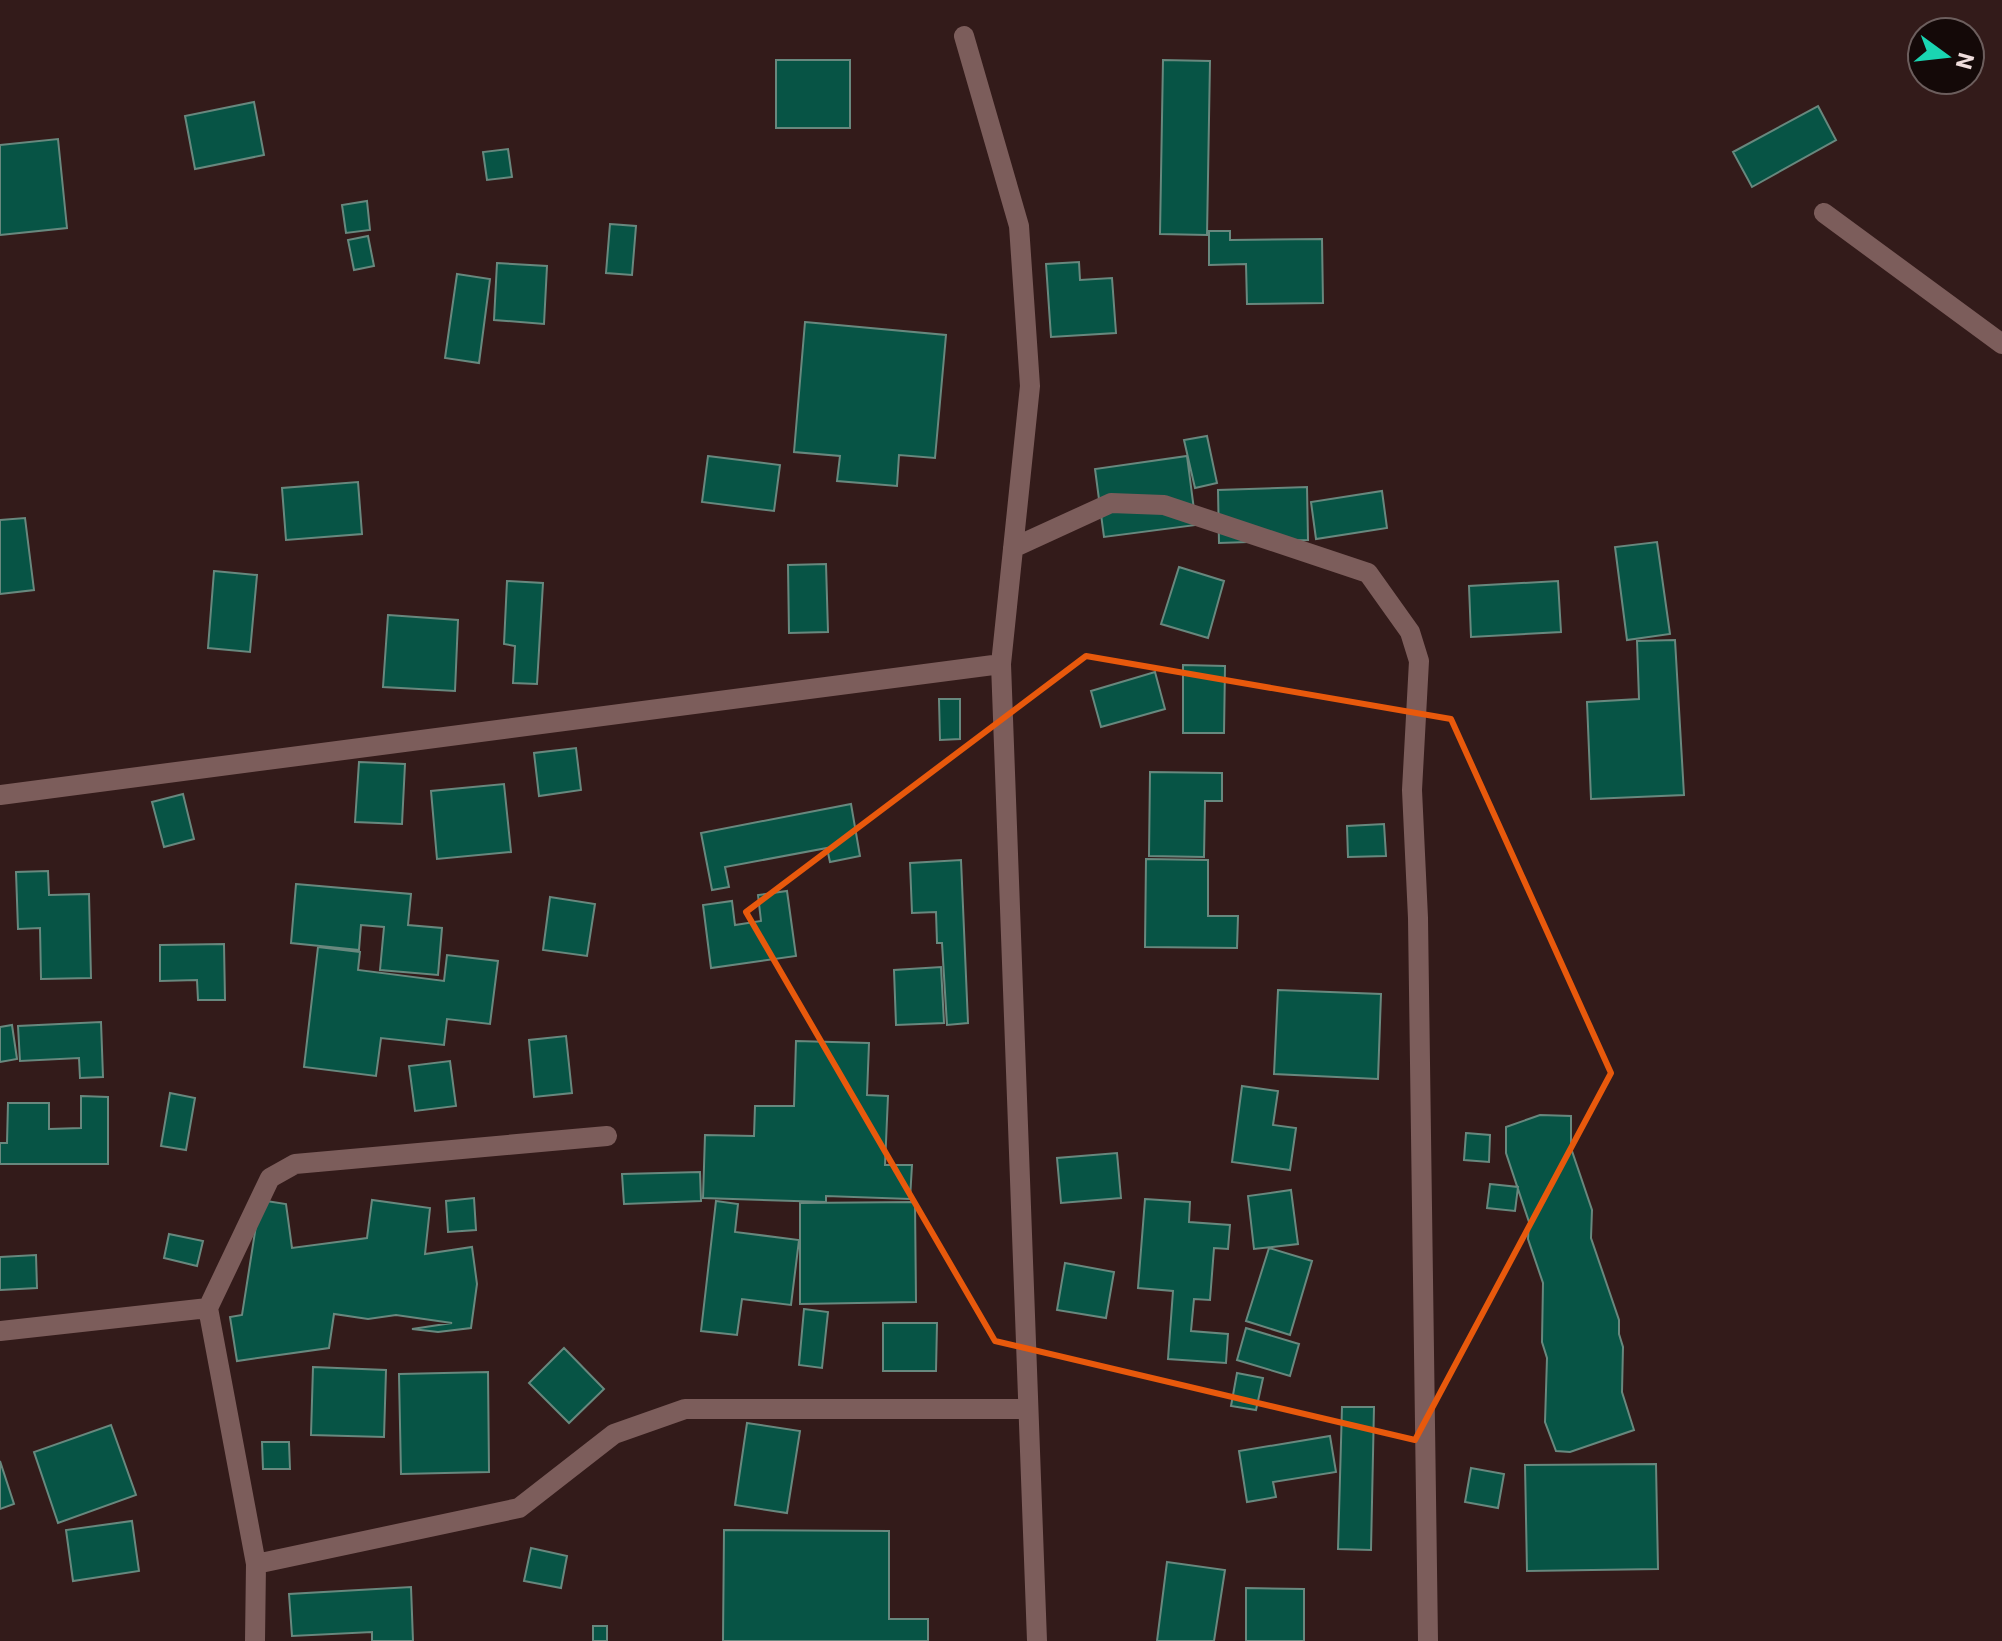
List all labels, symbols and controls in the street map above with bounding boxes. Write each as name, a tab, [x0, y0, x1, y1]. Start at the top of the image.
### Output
north arrow	[1906, 16, 1986, 96]
text: N	[1951, 50, 1979, 72]

